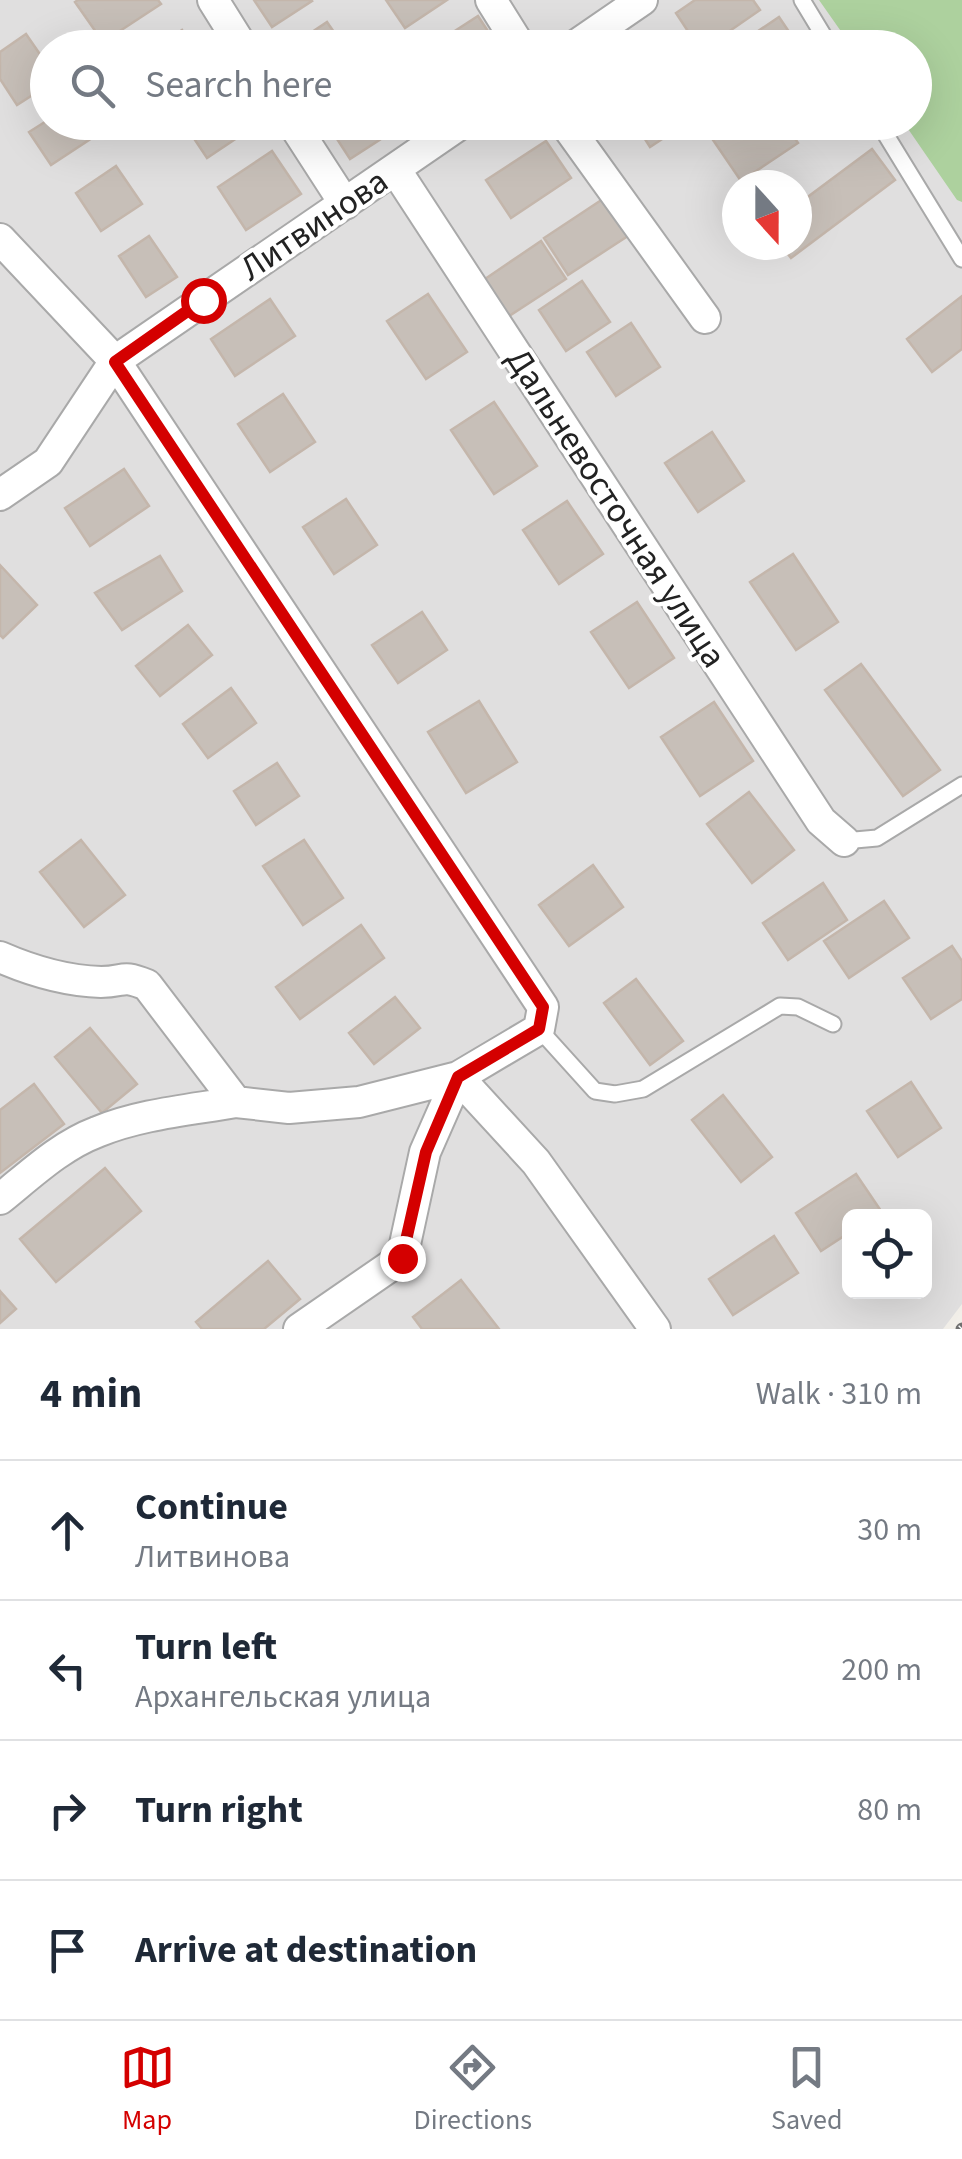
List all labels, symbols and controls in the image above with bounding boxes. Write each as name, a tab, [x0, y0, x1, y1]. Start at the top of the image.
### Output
search box	[30, 30, 932, 140]
icon: search	[65, 58, 120, 113]
text: Search here	[145, 58, 332, 112]
street label: Литвинова	[230, 157, 398, 293]
north arrow	[722, 170, 812, 260]
route start	[181, 278, 227, 324]
street label: Дальневосточная улица	[494, 338, 738, 678]
map controls	[842, 1209, 932, 1299]
button: locate	[842, 1209, 932, 1299]
route end	[380, 1236, 426, 1282]
text: 4 min	[40, 1364, 142, 1424]
text: Walk · 310 m	[756, 1371, 922, 1417]
text: Continue	[135, 1480, 288, 1534]
icon: ahead	[40, 1503, 95, 1558]
text: 30 m	[857, 1507, 922, 1553]
text: Литвинова	[135, 1534, 290, 1580]
text: Turn left	[135, 1620, 277, 1674]
icon: left	[40, 1643, 95, 1698]
text: 200 m	[841, 1647, 922, 1693]
text: Архангельская улица	[135, 1674, 431, 1720]
icon: right	[40, 1783, 95, 1838]
text: Turn right	[135, 1783, 303, 1837]
text: 80 m	[857, 1787, 922, 1833]
icon: arrive	[40, 1923, 95, 1978]
text: Arrive at destination	[135, 1923, 477, 1977]
tab: Map	[120, 2040, 175, 2140]
tab: Directions	[414, 2040, 532, 2140]
tab: Saved	[771, 2040, 842, 2140]

